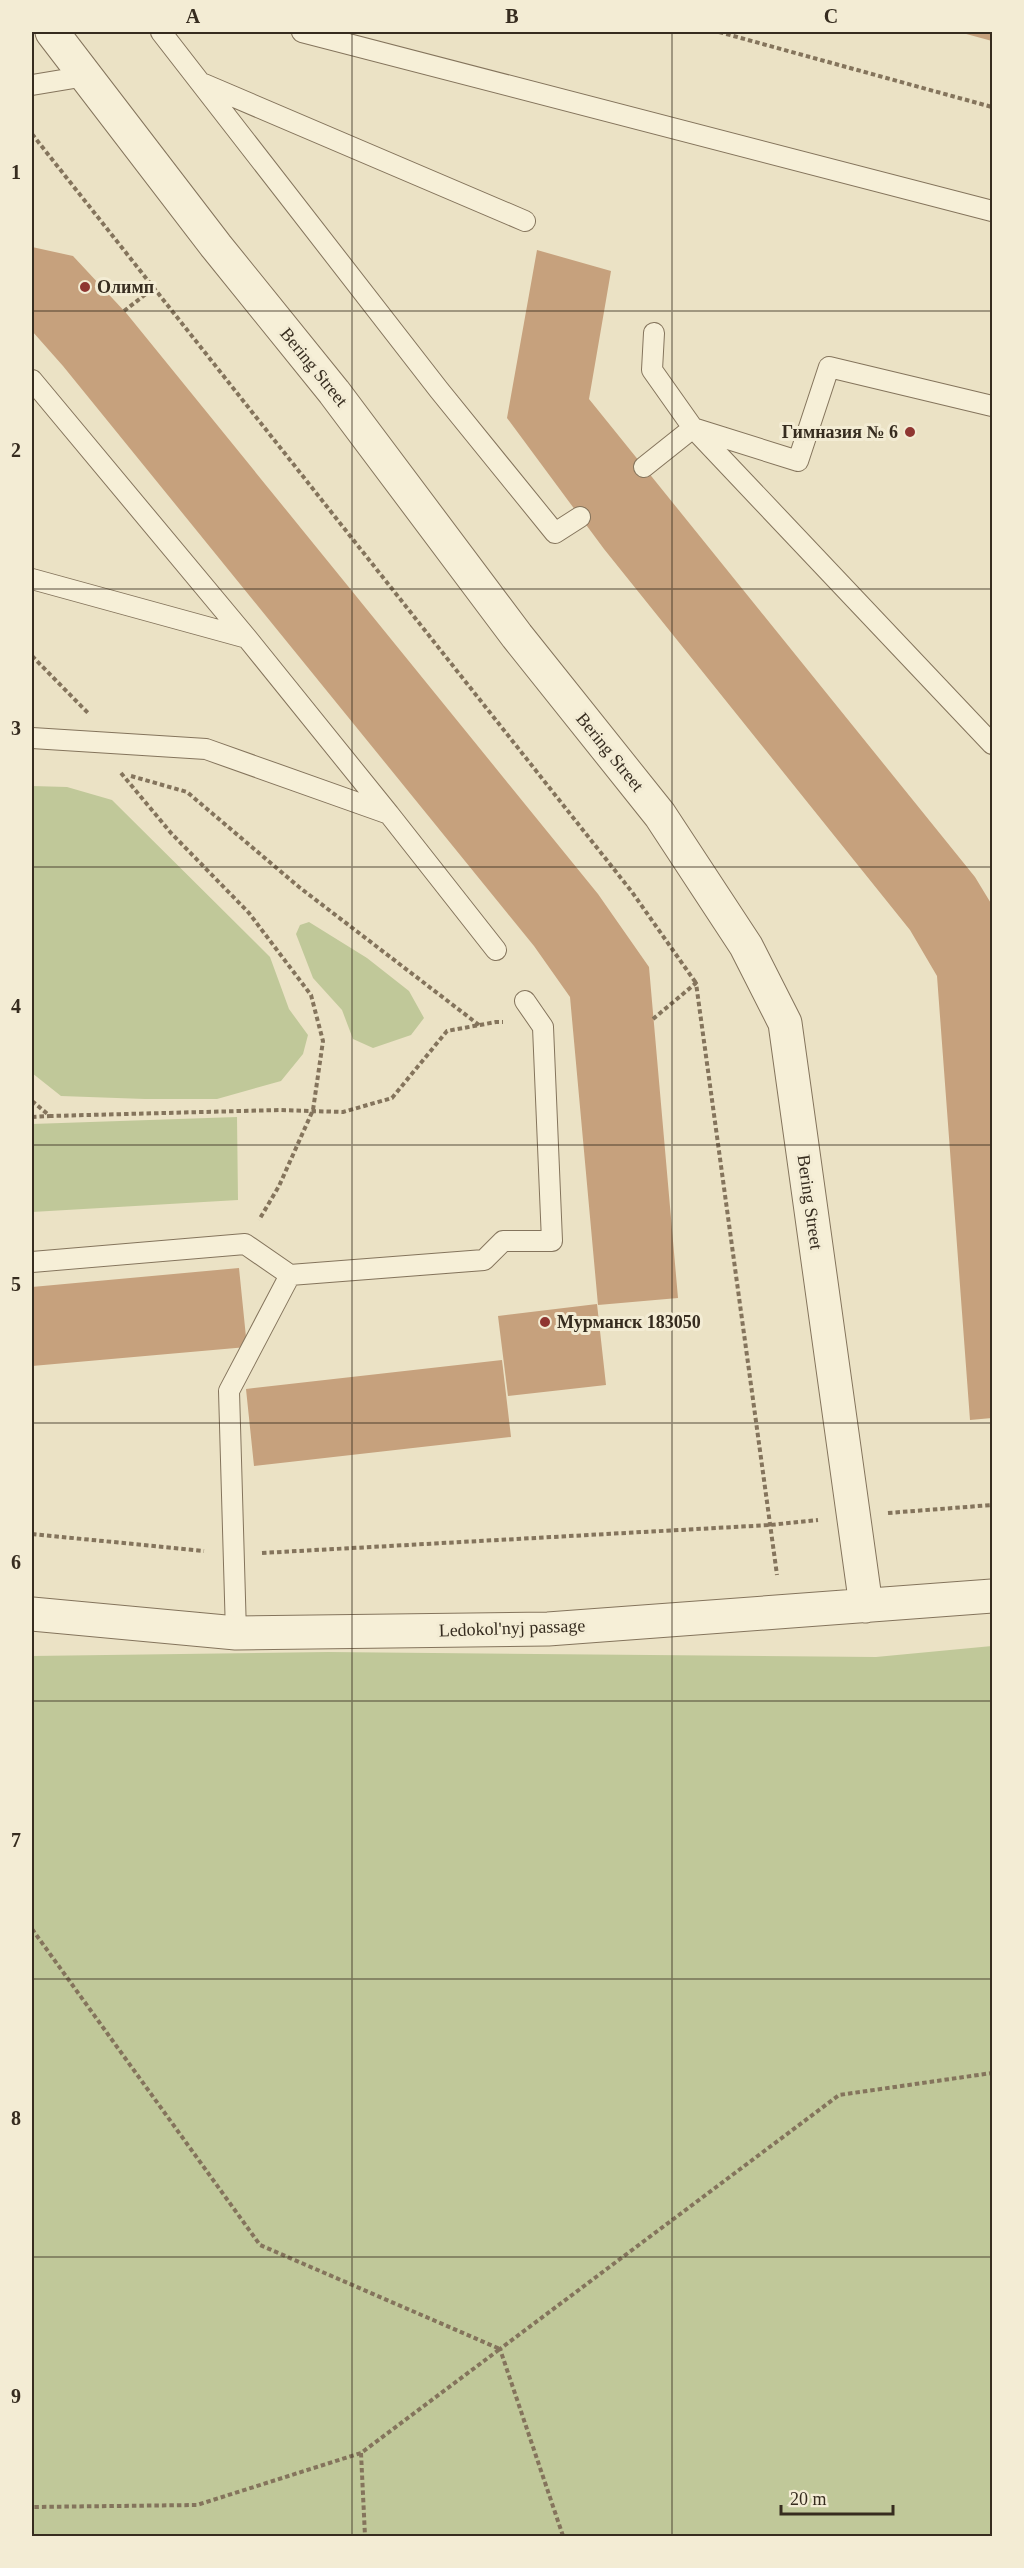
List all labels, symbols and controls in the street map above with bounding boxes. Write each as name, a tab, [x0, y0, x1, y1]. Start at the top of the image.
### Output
text: A	[186, 5, 201, 27]
text: B	[505, 5, 519, 27]
text: C	[824, 5, 838, 27]
text: 1	[11, 161, 21, 183]
place label: Олимп	[97, 277, 154, 297]
marker: Олимп	[78, 280, 92, 294]
street label: Bering Street	[276, 324, 352, 410]
place label: Гимназия № 6	[782, 422, 898, 442]
marker: Гимназия № 6	[903, 425, 917, 439]
text: 2	[11, 439, 21, 461]
street label: Bering Street	[572, 709, 648, 795]
text: 3	[11, 717, 21, 739]
text: 4	[11, 995, 21, 1017]
street label: Bering Street	[793, 1153, 827, 1251]
text: 5	[11, 1273, 21, 1295]
place label: Мурманск 183050	[557, 1312, 701, 1332]
marker: Мурманск 183050	[538, 1315, 552, 1329]
text: 6	[11, 1551, 21, 1573]
street label: Ledokol'nyj passage	[438, 1615, 586, 1641]
text: 7	[11, 1829, 21, 1851]
text: 8	[11, 2107, 21, 2129]
text: 9	[11, 2385, 21, 2407]
scale bar	[781, 2478, 894, 2516]
text: 20 m	[790, 2489, 827, 2509]

